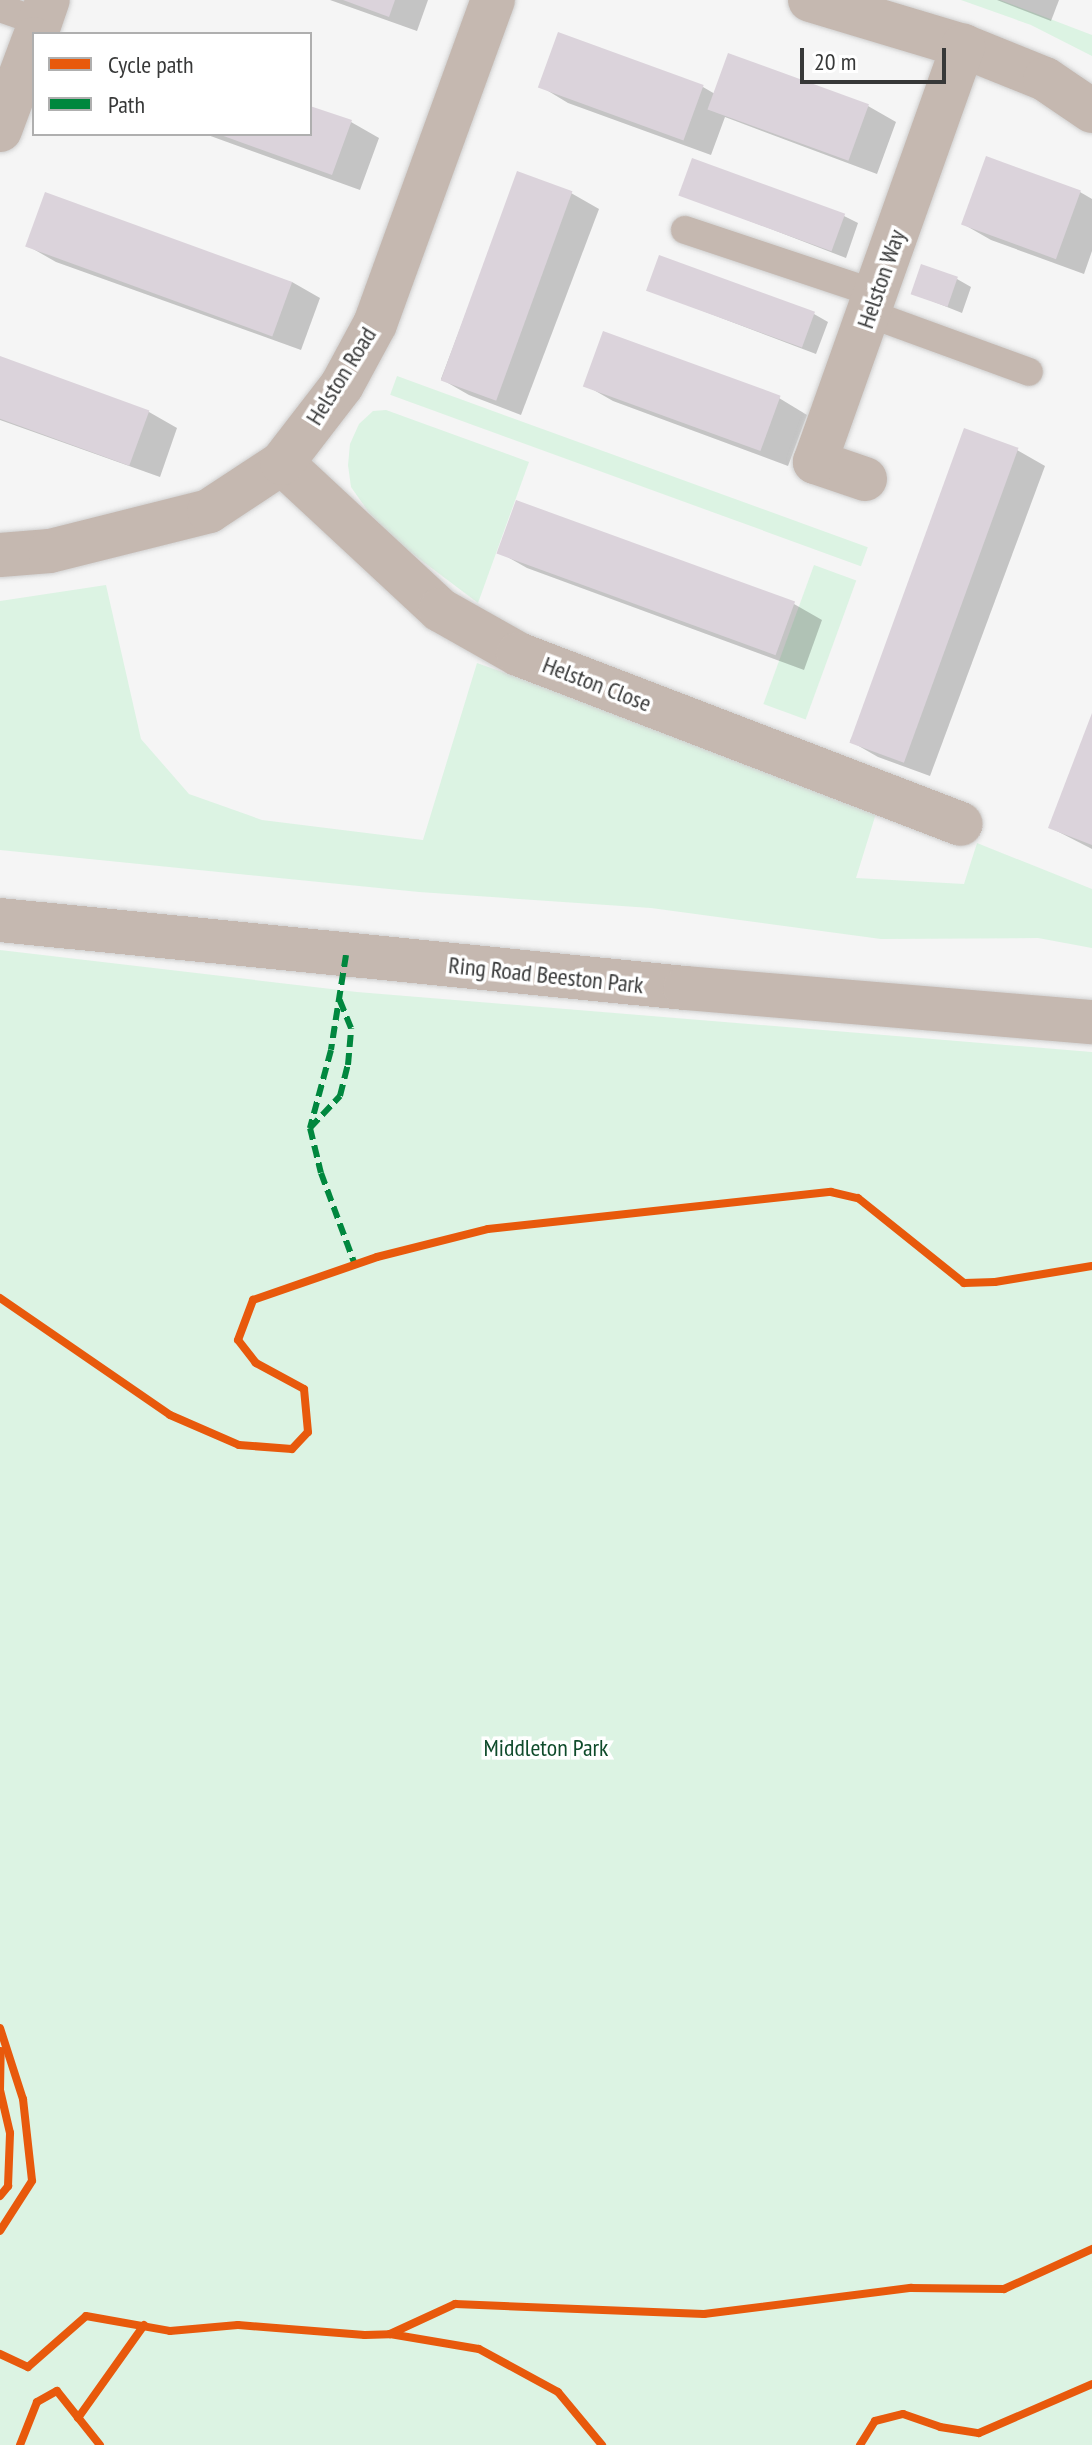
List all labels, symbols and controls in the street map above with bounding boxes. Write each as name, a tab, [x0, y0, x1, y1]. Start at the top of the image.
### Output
legend	[32, 32, 312, 136]
scale bar	[804, 32, 950, 82]
text: 20 m	[814, 46, 856, 77]
text: Cycle path	[108, 49, 194, 80]
text: Path	[108, 89, 145, 120]
street label: Helston Way	[851, 226, 911, 332]
street label: Helston Road	[300, 322, 382, 430]
street label: Helston Close	[539, 650, 655, 718]
street label: Ring Road Beeston Park	[447, 950, 645, 1000]
park label: Middleton Park	[484, 1734, 608, 1762]

